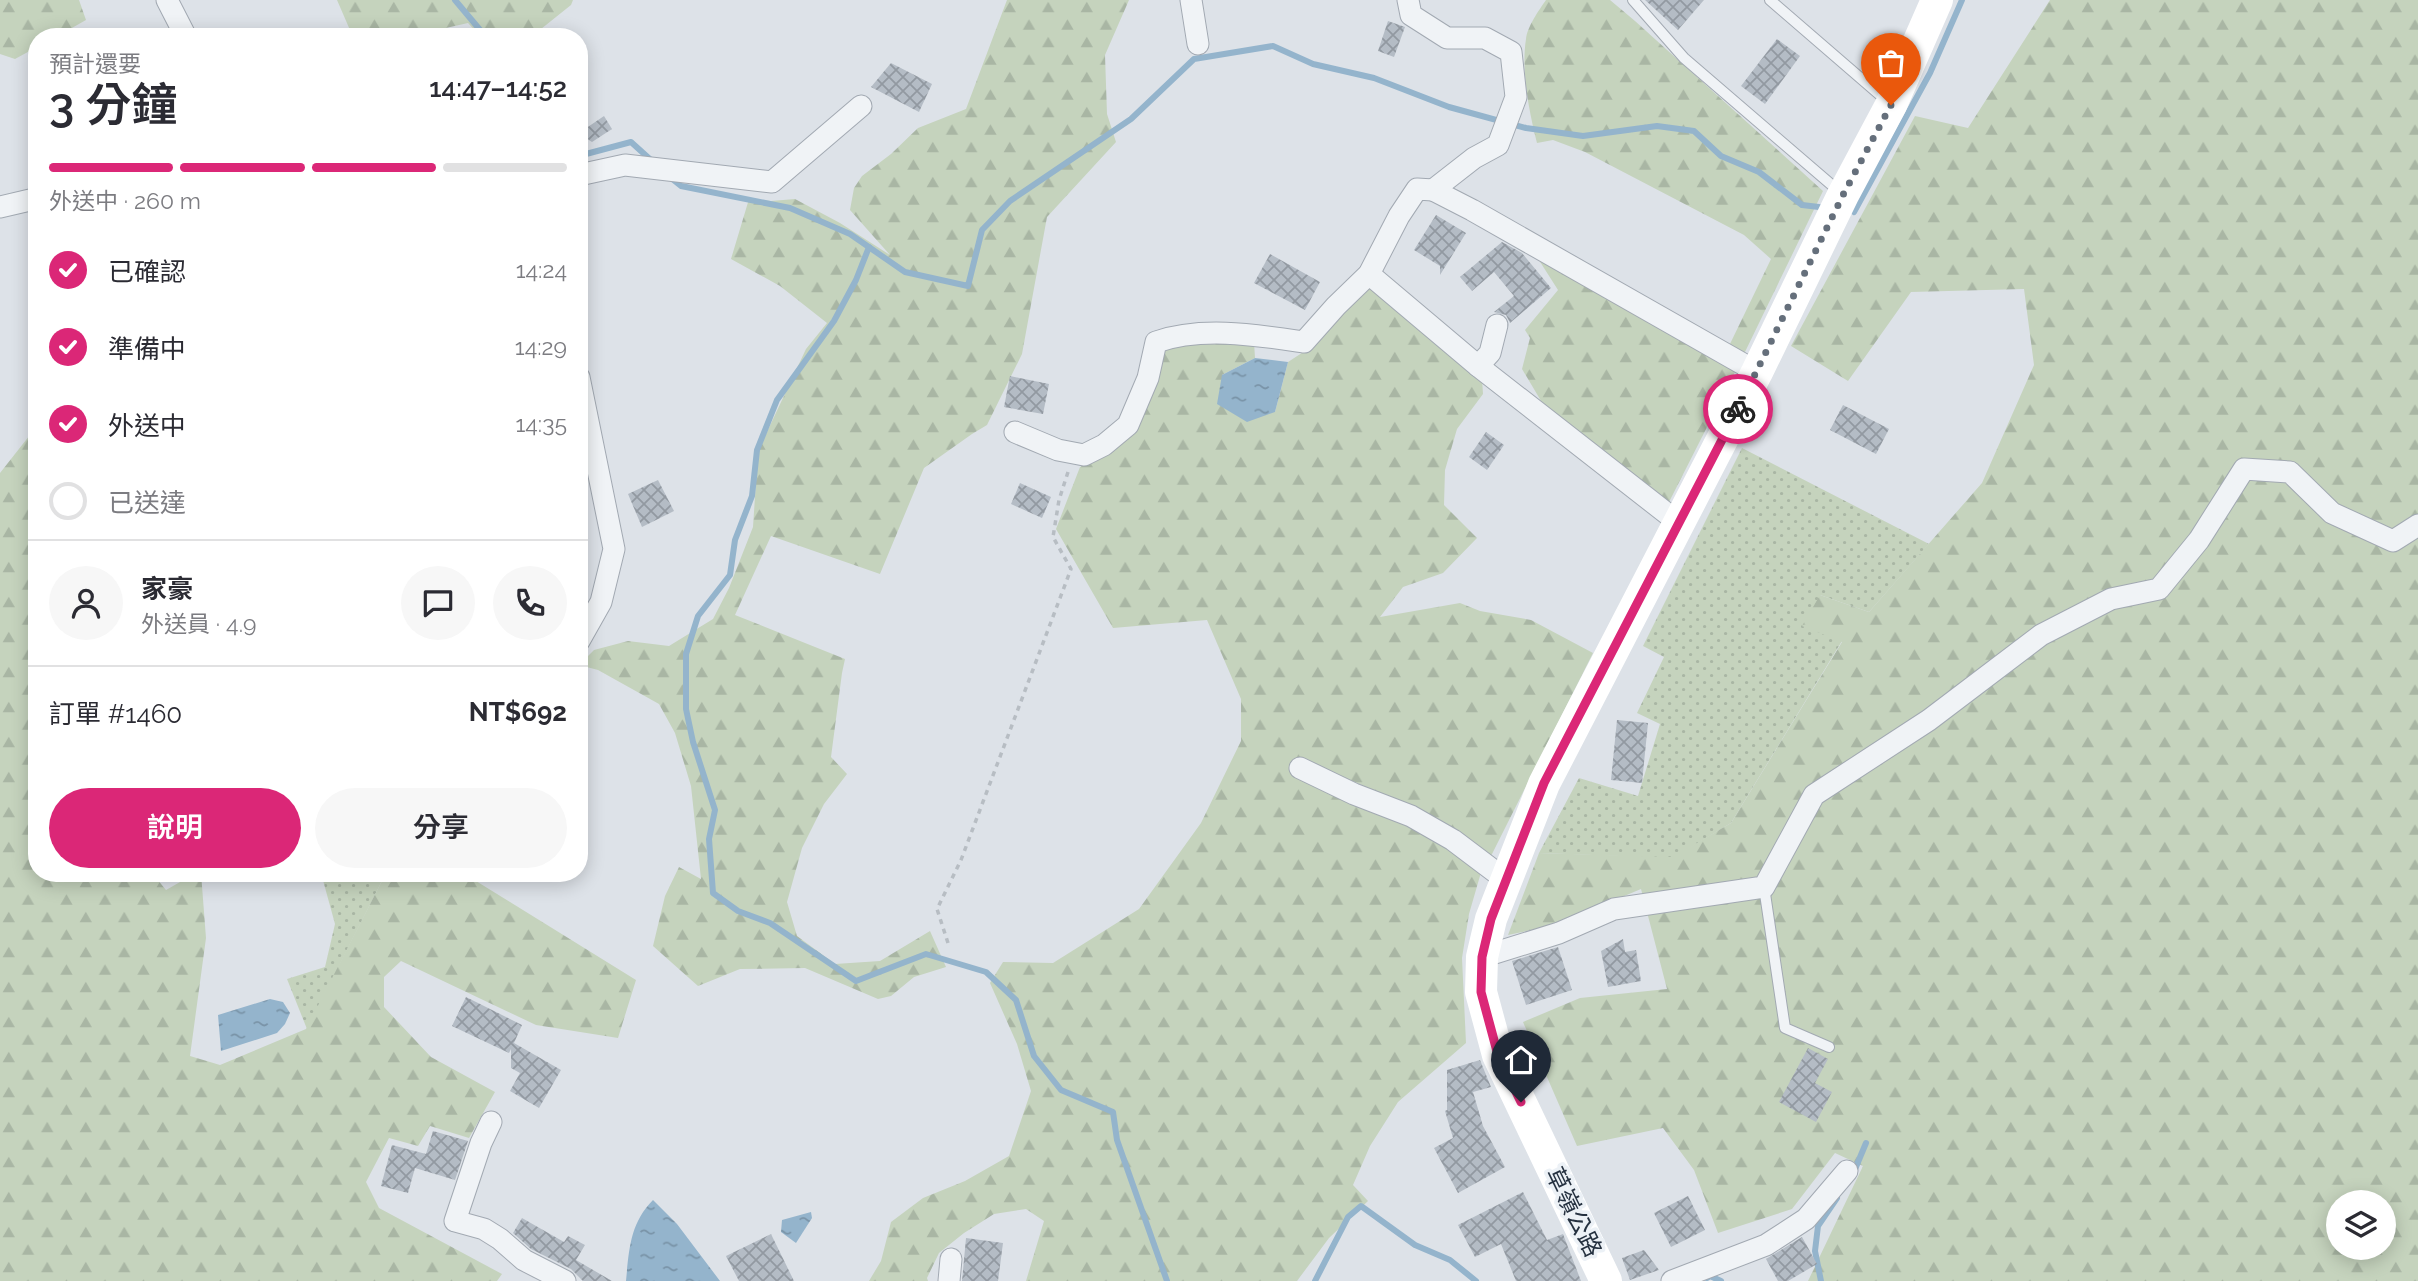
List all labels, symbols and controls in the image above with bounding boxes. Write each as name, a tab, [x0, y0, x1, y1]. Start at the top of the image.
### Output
pin	[1861, 33, 1921, 105]
icon: bag	[1872, 44, 1910, 82]
text: 預計還要	[49, 50, 141, 77]
text: 14:47–14:52	[429, 73, 567, 103]
text: 3 分鐘	[49, 78, 178, 132]
text: 外送中 · 260 m	[49, 187, 201, 214]
icon: check	[49, 251, 87, 289]
text: 14:24	[516, 256, 567, 283]
text: 已確認	[108, 257, 186, 287]
icon: check	[49, 328, 87, 366]
text: 14:29	[515, 333, 567, 360]
text: 準備中	[108, 334, 186, 364]
courier	[1703, 374, 1773, 444]
icon: bike	[1719, 390, 1757, 428]
icon: check	[49, 405, 87, 443]
text: 14:35	[515, 410, 567, 437]
text: 外送中	[108, 411, 186, 441]
text: 已送達	[108, 488, 186, 518]
button: person	[49, 566, 123, 640]
button: chat	[401, 566, 475, 640]
button: phone	[493, 566, 567, 640]
text: 家豪	[141, 574, 193, 604]
text: 外送員 · 4.9	[141, 610, 256, 637]
text: NT$692	[469, 697, 567, 727]
text: 訂單 #1460	[49, 699, 182, 729]
button: 說明	[49, 788, 301, 868]
button: 分享	[315, 788, 567, 868]
pin	[1491, 1030, 1551, 1102]
icon: home	[1502, 1041, 1540, 1079]
street label: 草嶺公路	[1540, 1163, 1608, 1261]
map controls	[2326, 1190, 2396, 1260]
button: layers	[2326, 1190, 2396, 1260]

